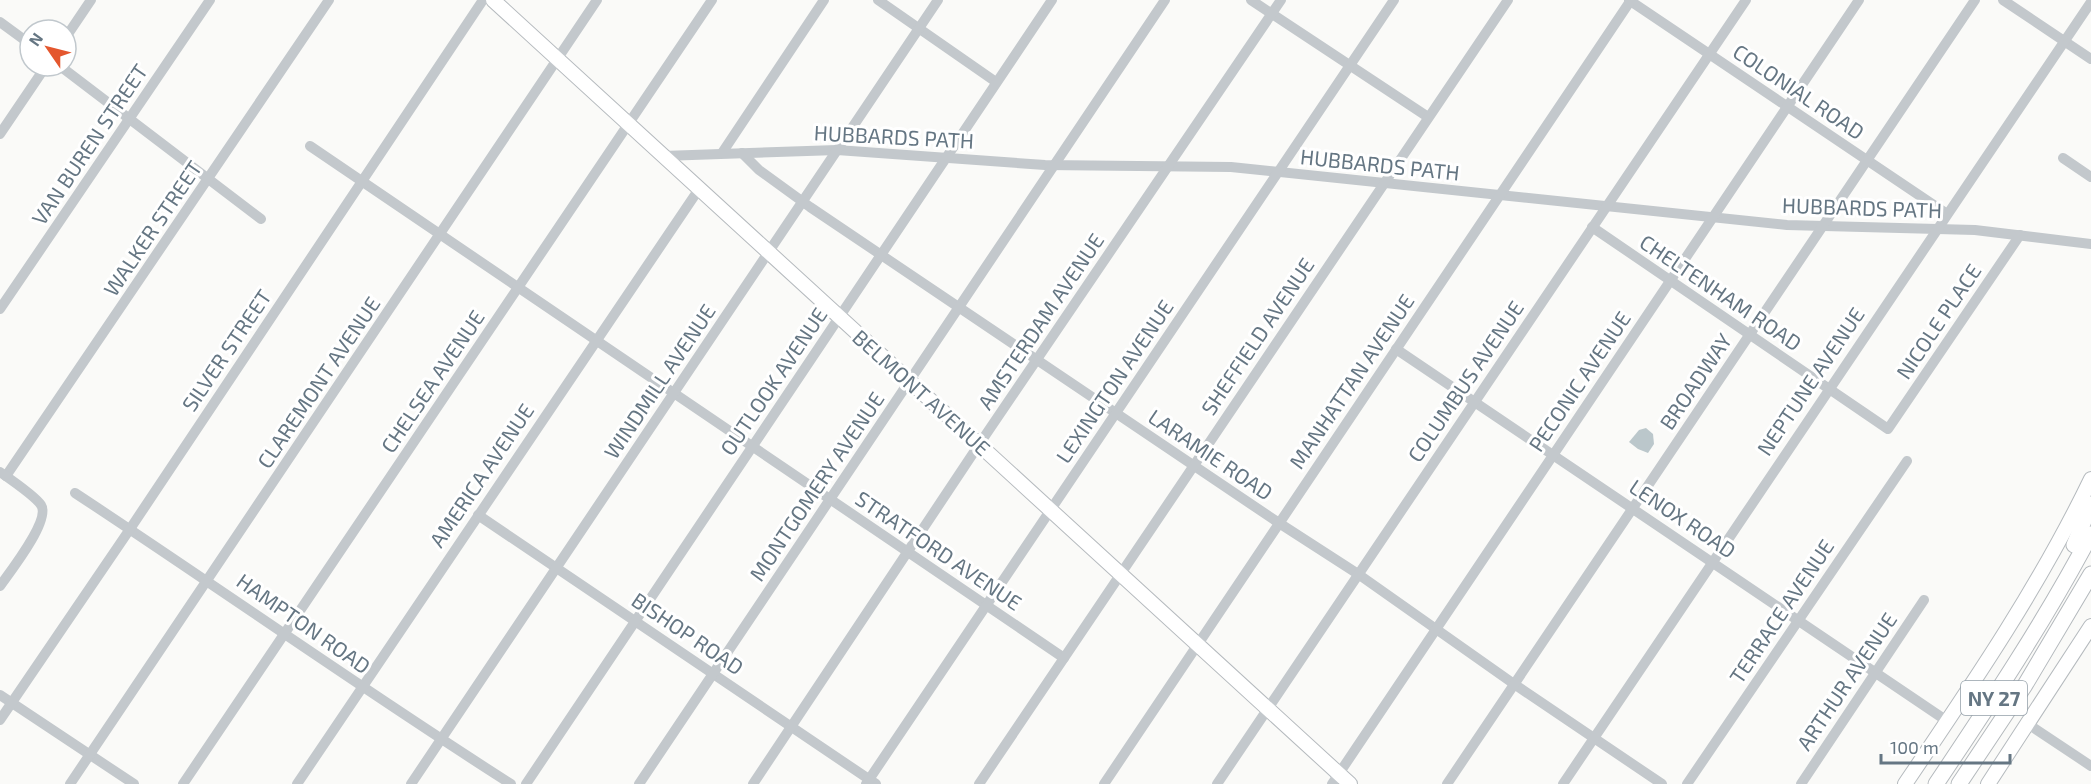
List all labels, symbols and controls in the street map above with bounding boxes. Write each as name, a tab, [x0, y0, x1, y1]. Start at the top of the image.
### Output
north arrow	[18, 18, 78, 78]
text: N	[24, 29, 46, 49]
street label: COLONIAL ROAD	[1729, 38, 1869, 144]
street label: VAN BUREN STREET	[26, 59, 152, 229]
street label: HUBBARDS PATH	[813, 119, 975, 153]
street label: HUBBARDS PATH	[1299, 143, 1461, 185]
street label: WALKER STREET	[98, 156, 206, 300]
street label: HUBBARDS PATH	[1782, 192, 1942, 222]
street label: AMSTERDAM AVENUE	[972, 228, 1108, 414]
street label: CHELTENHAM ROAD	[1636, 229, 1806, 355]
street label: SHEFFIELD AVENUE	[1195, 253, 1319, 419]
street label: NICOLE PLACE	[1890, 259, 1986, 383]
street label: SILVER STREET	[176, 284, 276, 416]
street label: MANHATTAN AVENUE	[1283, 289, 1419, 473]
street label: CLAREMONT AVENUE	[251, 292, 385, 472]
street label: LEXINGTON AVENUE	[1050, 295, 1178, 467]
street label: COLUMBUS AVENUE	[1402, 296, 1528, 466]
street label: WINDMILL AVENUE	[598, 299, 720, 463]
street label: OUTLOOK AVENUE	[714, 302, 832, 460]
street label: NEPTUNE AVENUE	[1751, 302, 1869, 460]
street label: CHELSEA AVENUE	[375, 305, 489, 457]
street label: PECONIC AVENUE	[1523, 306, 1635, 456]
street label: BELMONT AVENUE	[848, 324, 996, 460]
street label: BROADWAY	[1654, 328, 1736, 434]
street label: MONTGOMERY AVENUE	[743, 387, 889, 585]
street label: AMERICA AVENUE	[424, 398, 538, 552]
street label: LARAMIE ROAD	[1144, 403, 1278, 505]
street label: LENOX ROAD	[1625, 473, 1741, 563]
street label: STRATFORD AVENUE	[851, 485, 1027, 615]
street label: TERRACE AVENUE	[1724, 534, 1838, 688]
street label: HAMPTON ROAD	[232, 568, 376, 678]
street label: BISHOP ROAD	[628, 587, 748, 679]
street label: ARTHUR AVENUE	[1791, 607, 1901, 755]
road number: NY 27	[1961, 681, 2027, 715]
scale bar	[1881, 727, 2010, 765]
text: 100 m	[1890, 736, 1939, 758]

